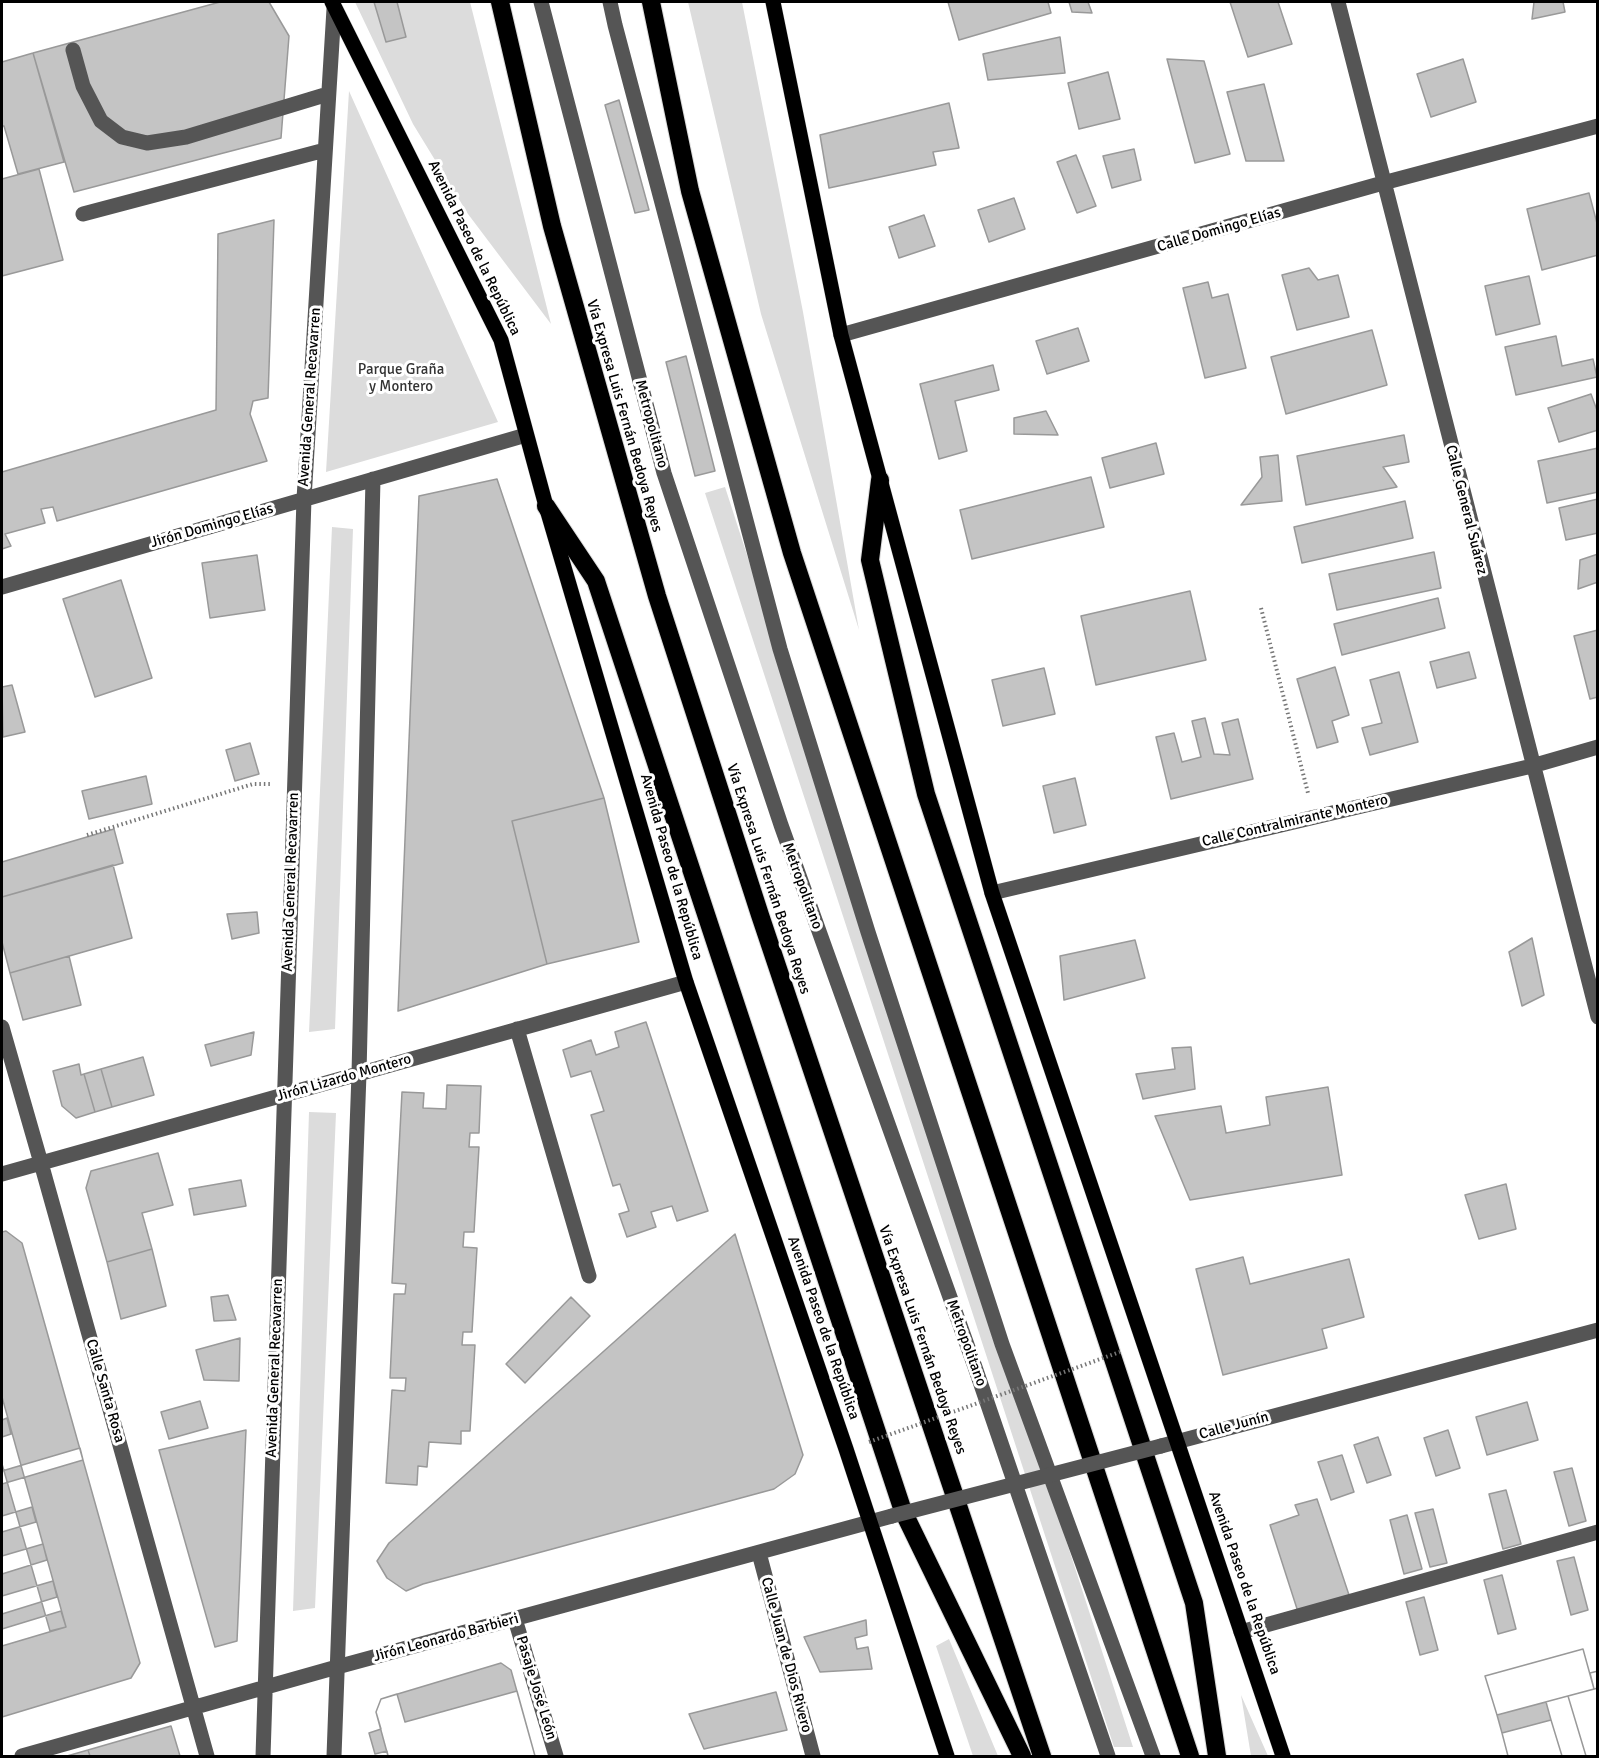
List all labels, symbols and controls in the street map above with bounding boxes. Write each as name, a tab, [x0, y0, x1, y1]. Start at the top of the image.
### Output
street label: Avenida Paseo de la República	[424, 157, 524, 339]
street label: Calle Domingo Elías	[1155, 204, 1283, 256]
street label: Vía Expresa Luis Fernán Bedoya Reyes	[582, 298, 666, 534]
street label: Avenida General Recavarren	[295, 307, 325, 487]
park label: Parque Graña y Montero	[358, 361, 444, 396]
street label: Metropolitano	[631, 378, 671, 470]
street label: Calle General Suárez	[1441, 443, 1491, 577]
street label: Jirón Domingo Elías	[148, 500, 276, 552]
street label: Vía Expresa Luis Fernán Bedoya Reyes	[722, 762, 814, 996]
street label: Avenida Paseo de la República	[636, 772, 706, 962]
street label: Calle Contralmirante Montero	[1200, 791, 1390, 851]
street label: Avenida General Recavarren	[279, 792, 303, 972]
street label: Metropolitano	[778, 840, 826, 932]
street label: Jirón Lizardo Montero	[275, 1050, 413, 1106]
street label: Vía Expresa Luis Fernán Bedoya Reyes	[874, 1223, 970, 1457]
street label: Avenida Paseo de la República	[783, 1234, 863, 1422]
street label: Avenida General Recavarren	[263, 1278, 287, 1458]
street label: Metropolitano	[942, 1297, 990, 1389]
street label: Calle Santa Rosa	[82, 1337, 128, 1445]
street label: Calle Junín	[1197, 1408, 1271, 1444]
street label: Avenida Paseo de la República	[1204, 1489, 1284, 1677]
street label: Calle Juan de Dios Rivero	[757, 1575, 815, 1735]
street label: Jirón Leonardo Barbieri	[371, 1610, 521, 1666]
street label: Pasaje José León	[512, 1634, 560, 1742]

